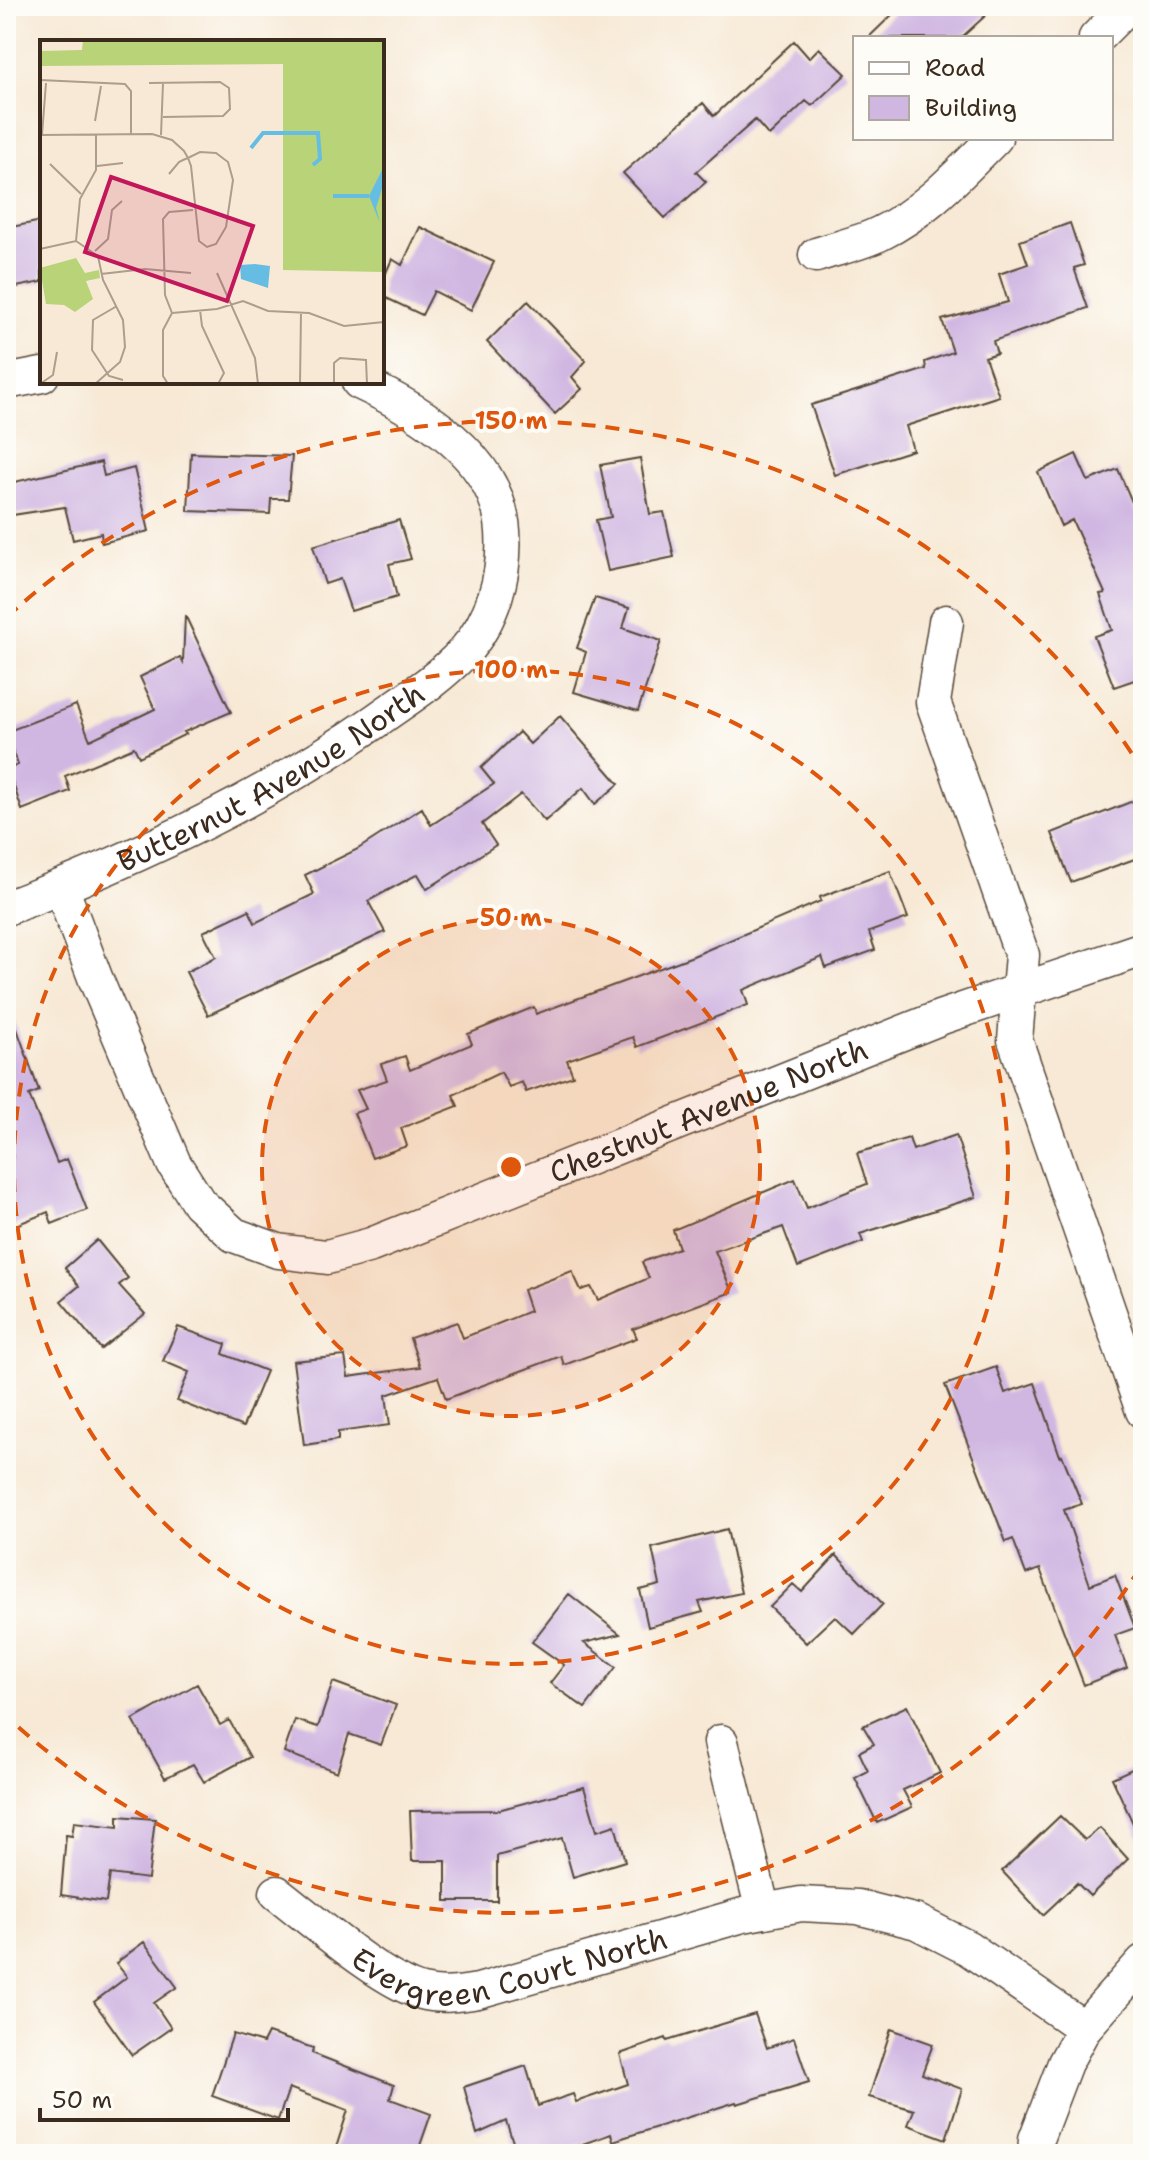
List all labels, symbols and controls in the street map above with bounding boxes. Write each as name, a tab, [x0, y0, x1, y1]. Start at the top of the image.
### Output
legend	[853, 36, 1113, 140]
inset map	[40, 40, 384, 384]
text: Road	[925, 52, 985, 84]
text: Building	[925, 92, 1017, 124]
text: 150 m	[475, 405, 547, 437]
text: 100 m	[474, 654, 548, 686]
street label: Butternut Avenue North	[110, 673, 433, 881]
text: 50 m	[480, 902, 542, 934]
street label: Chestnut Avenue North	[543, 1028, 874, 1192]
centre of rings	[497, 1153, 525, 1181]
street label: Evergreen Court North	[348, 1914, 678, 1962]
text: Evergreen Court North	[343, 1917, 672, 2015]
scale bar	[40, 2072, 288, 2122]
text: 50 m	[52, 2084, 112, 2116]

